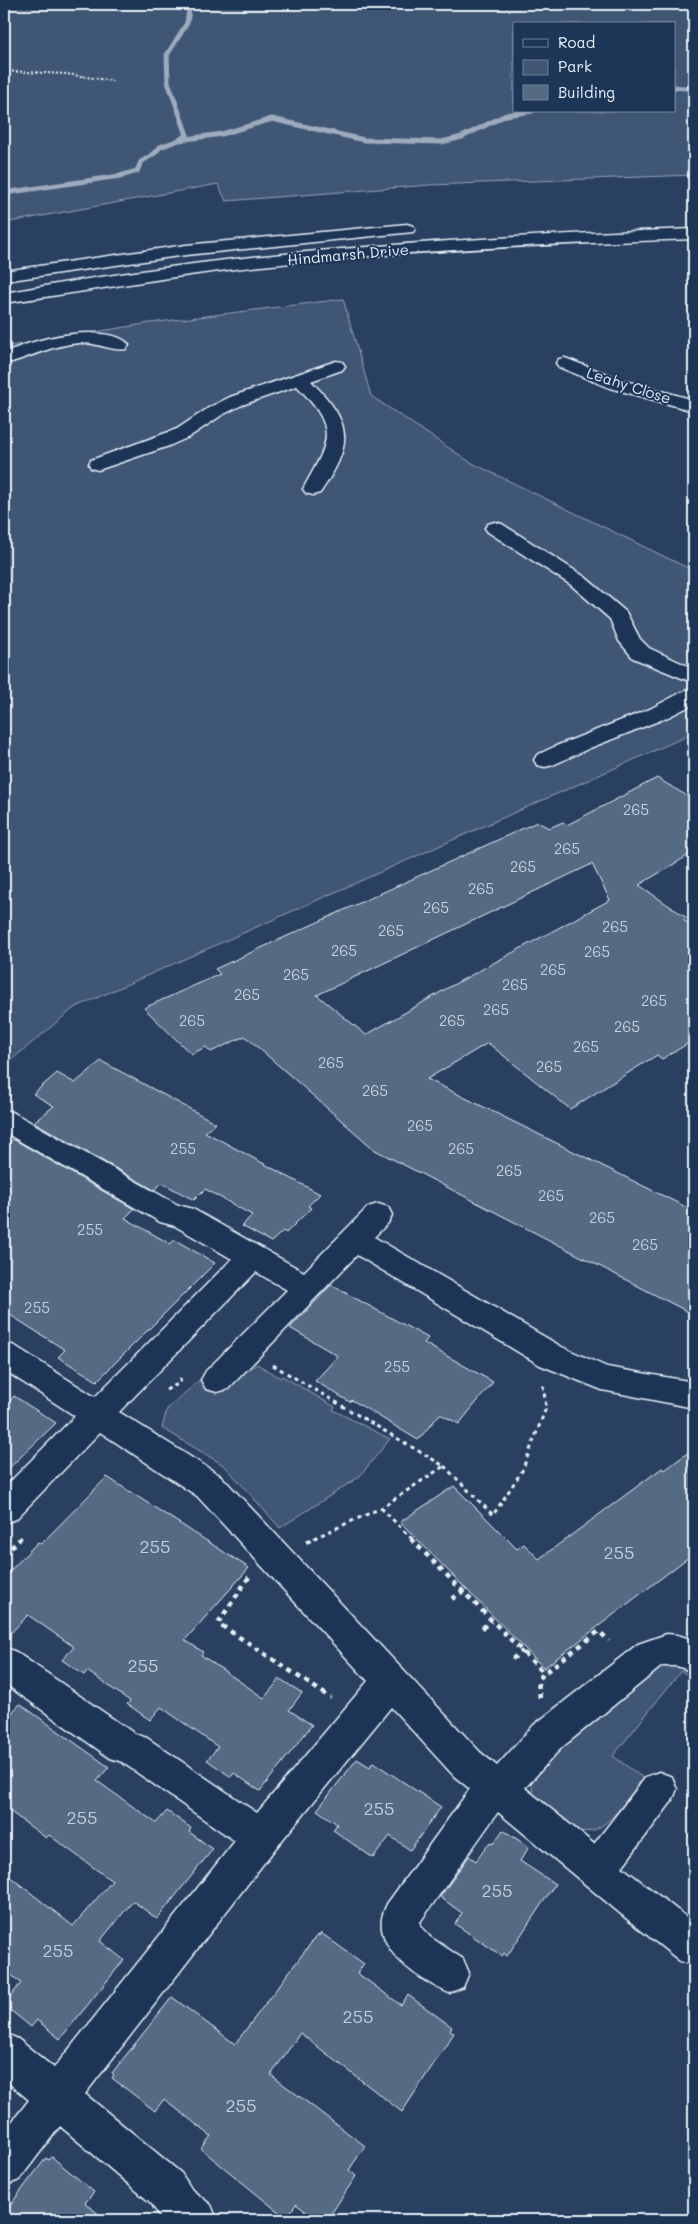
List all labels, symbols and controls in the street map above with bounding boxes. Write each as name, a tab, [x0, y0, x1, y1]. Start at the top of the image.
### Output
legend	[513, 22, 676, 112]
text: Road	[558, 32, 595, 52]
text: Park	[558, 56, 592, 76]
text: Building	[558, 82, 615, 102]
street label: Hindmarsh Drive	[286, 239, 410, 269]
street label: Leahy Close	[584, 362, 674, 408]
house number: 265	[623, 799, 649, 819]
house number: 265	[554, 838, 580, 858]
house number: 265	[510, 856, 536, 876]
house number: 265	[468, 878, 494, 898]
house number: 265	[423, 897, 449, 917]
house number: 265	[602, 916, 628, 936]
house number: 265	[378, 920, 404, 940]
house number: 265	[331, 940, 357, 960]
house number: 265	[584, 941, 610, 961]
house number: 265	[540, 959, 566, 979]
house number: 265	[283, 964, 309, 984]
house number: 265	[502, 974, 528, 994]
house number: 265	[234, 984, 260, 1004]
house number: 265	[641, 990, 667, 1010]
house number: 265	[483, 999, 509, 1019]
house number: 265	[179, 1010, 205, 1030]
house number: 265	[439, 1010, 465, 1030]
house number: 265	[614, 1016, 640, 1036]
house number: 265	[573, 1036, 599, 1056]
house number: 265	[318, 1052, 344, 1072]
house number: 265	[536, 1056, 562, 1076]
house number: 265	[362, 1080, 388, 1100]
house number: 265	[407, 1115, 433, 1135]
house number: 255	[170, 1138, 196, 1158]
house number: 265	[448, 1138, 474, 1158]
house number: 265	[496, 1160, 522, 1180]
house number: 265	[538, 1185, 564, 1205]
house number: 265	[589, 1207, 615, 1227]
house number: 255	[77, 1219, 103, 1239]
house number: 265	[632, 1234, 658, 1254]
house number: 255	[24, 1297, 50, 1317]
house number: 255	[384, 1356, 410, 1376]
house number: 255	[139, 1534, 171, 1558]
house number: 255	[603, 1540, 635, 1564]
house number: 255	[127, 1653, 159, 1677]
house number: 255	[363, 1796, 395, 1820]
house number: 255	[66, 1805, 98, 1829]
house number: 255	[481, 1878, 513, 1902]
house number: 255	[42, 1938, 74, 1962]
house number: 255	[342, 2004, 374, 2028]
house number: 255	[225, 2093, 257, 2117]

